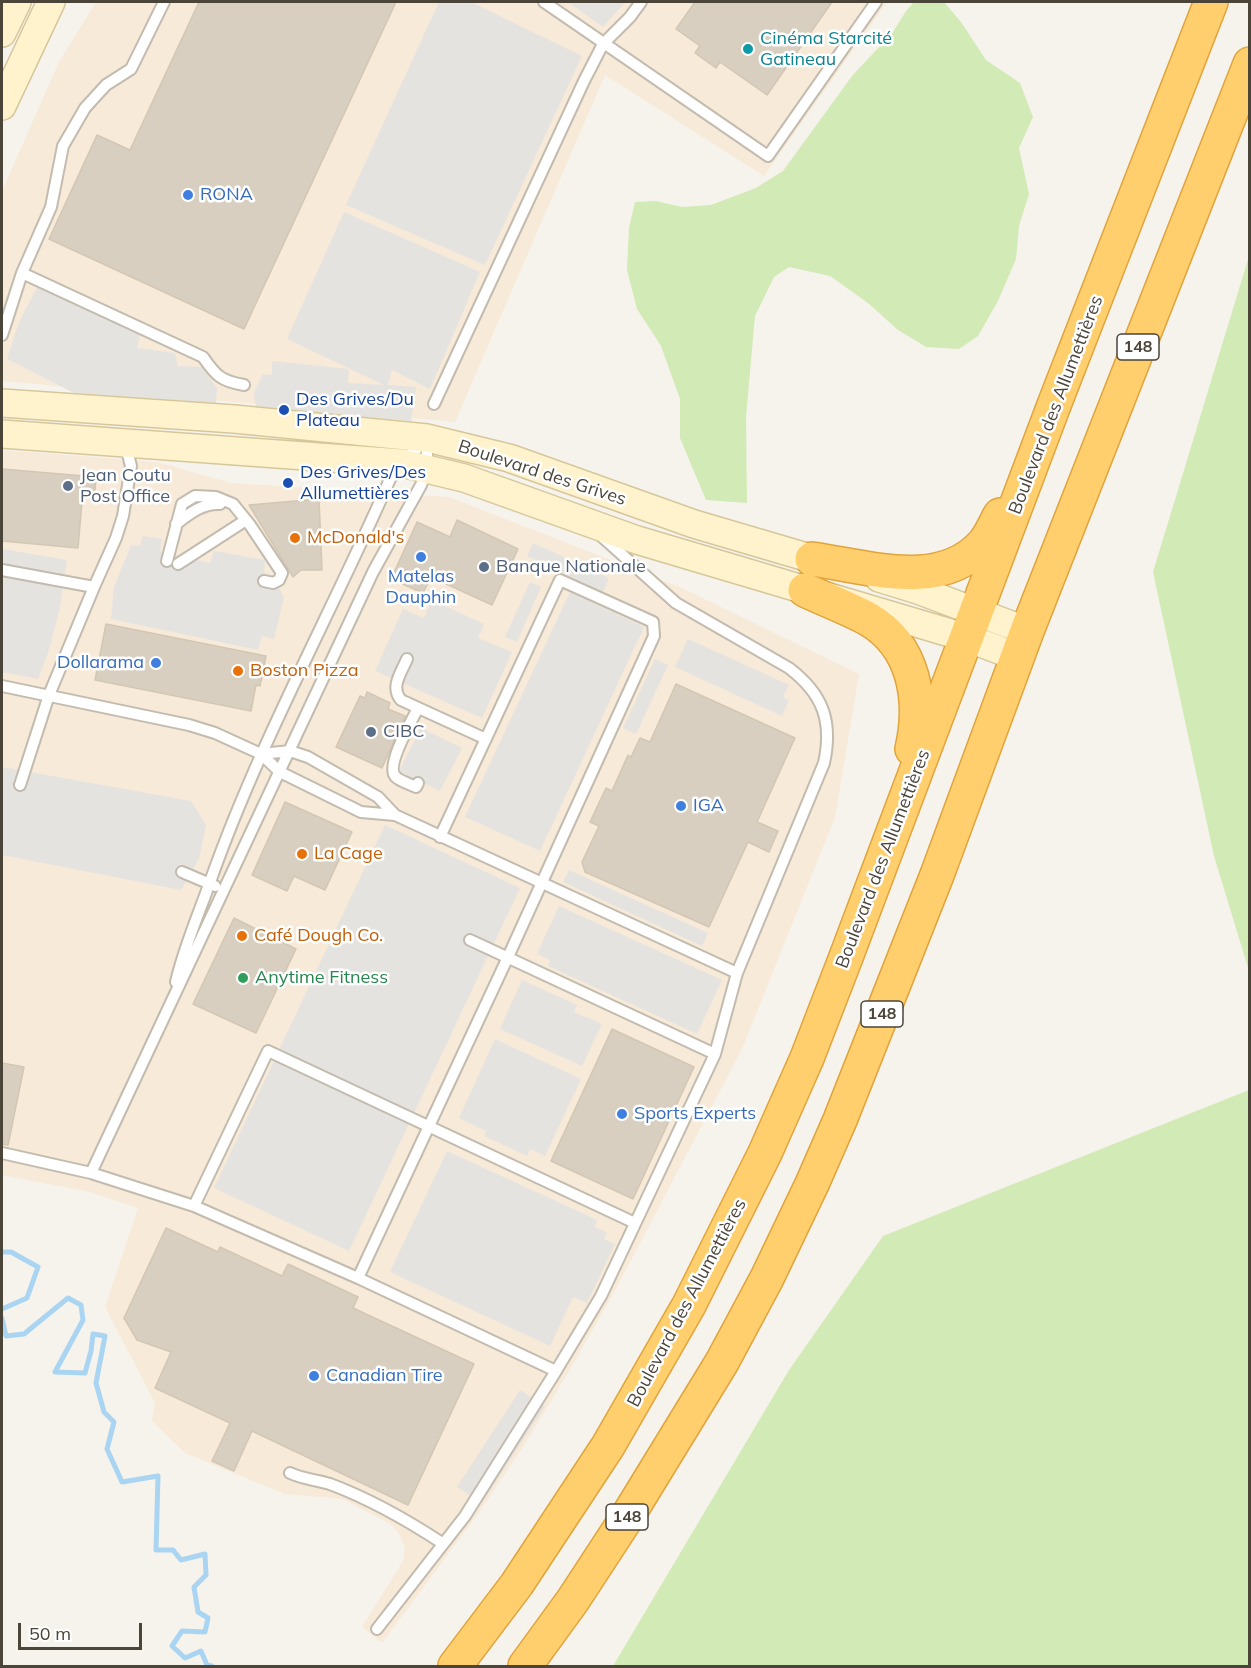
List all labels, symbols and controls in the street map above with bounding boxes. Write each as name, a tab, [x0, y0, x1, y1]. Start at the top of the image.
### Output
place label: Cinéma Starcité Gatineau	[760, 28, 892, 70]
marker: Cinéma Starcité Gatineau	[741, 42, 755, 56]
place label: RONA	[200, 184, 253, 206]
marker: RONA	[181, 188, 195, 202]
street label: Boulevard des Allumettières	[1004, 293, 1108, 517]
road number: 148	[1117, 334, 1159, 360]
place label: Des Grives/Du Plateau	[296, 389, 414, 432]
marker: Des Grives/Du Plateau	[277, 403, 291, 417]
street label: Boulevard des Grives	[455, 436, 629, 510]
place label: Des Grives/Des Allumettières	[300, 462, 426, 504]
place label: Jean Coutu Post Office	[80, 465, 171, 508]
marker: Des Grives/Des Allumettières	[281, 476, 295, 490]
marker: Jean Coutu Post Office	[61, 479, 75, 493]
place label: McDonald's	[307, 527, 404, 549]
marker: McDonald's	[288, 531, 302, 545]
marker: Matelas Dauphin	[414, 550, 428, 564]
place label: Banque Nationale	[496, 556, 646, 578]
marker: Banque Nationale	[477, 560, 491, 574]
place label: Matelas Dauphin	[386, 566, 456, 608]
place label: Dollarama	[57, 652, 144, 674]
marker: Dollarama	[149, 656, 163, 670]
place label: Boston Pizza	[250, 660, 358, 682]
marker: Boston Pizza	[231, 664, 245, 678]
place label: CIBC	[383, 721, 425, 743]
marker: CIBC	[364, 725, 378, 739]
street label: Boulevard des Allumettières	[831, 747, 935, 971]
place label: IGA	[693, 795, 724, 817]
marker: IGA	[674, 799, 688, 813]
place label: La Cage	[314, 843, 383, 865]
marker: La Cage	[295, 847, 309, 861]
place label: Café Dough Co.	[254, 925, 383, 947]
marker: Café Dough Co.	[235, 929, 249, 943]
place label: Anytime Fitness	[255, 967, 388, 989]
marker: Anytime Fitness	[236, 971, 250, 985]
road number: 148	[861, 1001, 903, 1027]
place label: Sports Experts	[634, 1103, 756, 1125]
marker: Sports Experts	[615, 1107, 629, 1121]
street label: Boulevard des Allumettières	[623, 1195, 751, 1411]
place label: Canadian Tire	[326, 1365, 443, 1387]
marker: Canadian Tire	[307, 1369, 321, 1383]
road number: 148	[606, 1504, 648, 1530]
scale bar	[21, 1611, 146, 1649]
text: 50 m	[29, 1622, 71, 1645]

